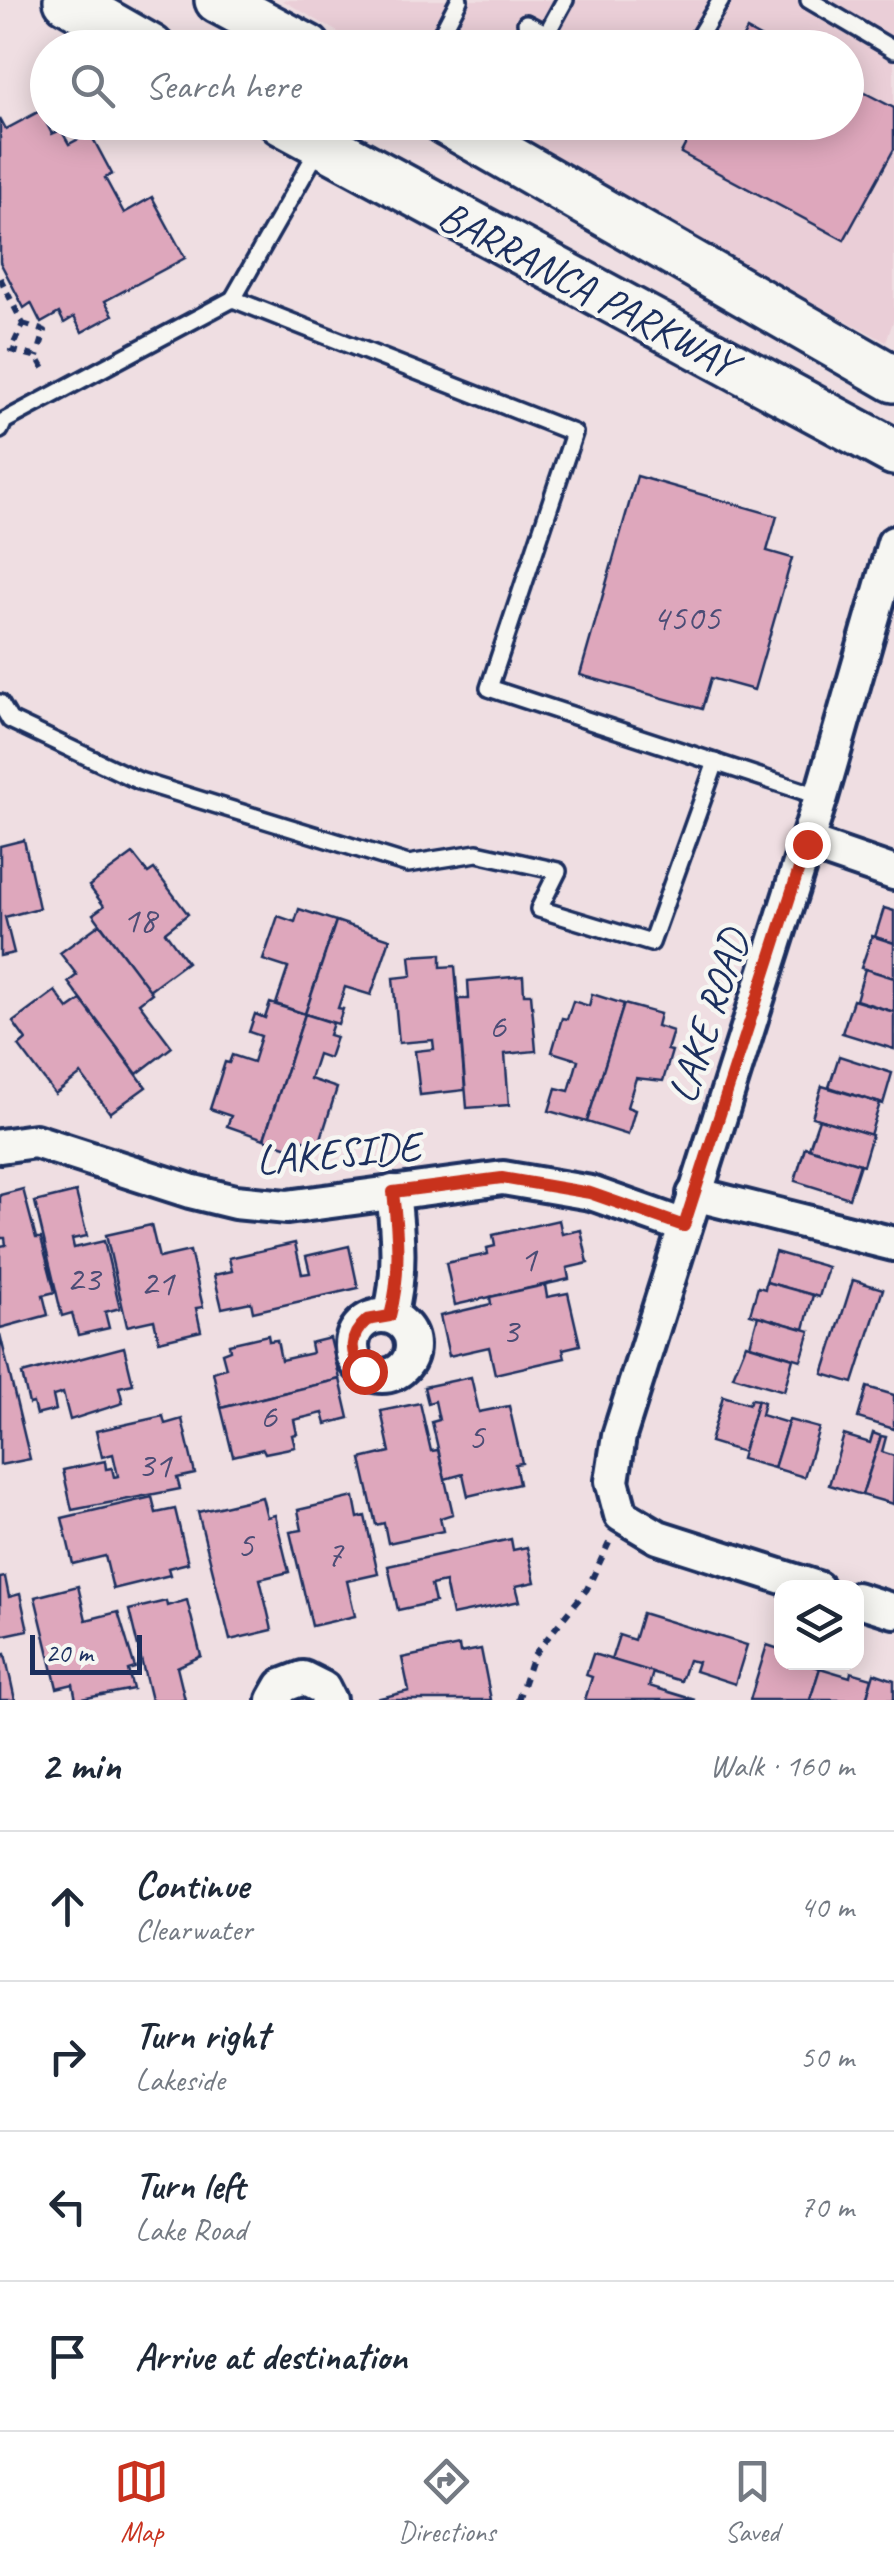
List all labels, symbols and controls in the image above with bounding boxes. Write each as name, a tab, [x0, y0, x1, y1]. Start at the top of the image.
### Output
search box	[30, 30, 864, 140]
icon: search	[65, 58, 120, 113]
text: Search here	[145, 62, 300, 109]
street label: BARRANCA PARKWAY	[430, 189, 752, 394]
house number: 4505	[652, 594, 722, 641]
route end	[785, 822, 831, 868]
house number: 18	[122, 896, 160, 943]
street label: LAKE ROAD	[656, 920, 762, 1109]
house number: 6	[488, 1002, 507, 1049]
street label: LAKESIDE	[254, 1120, 427, 1187]
house number: 1	[519, 1235, 538, 1282]
house number: 23	[66, 1255, 103, 1302]
house number: 21	[140, 1259, 176, 1306]
house number: 3	[501, 1307, 521, 1354]
route start	[342, 1349, 388, 1395]
house number: 6	[259, 1392, 278, 1439]
house number: 5	[467, 1413, 486, 1460]
house number: 31	[137, 1441, 173, 1488]
house number: 5	[236, 1521, 255, 1568]
house number: 7	[325, 1530, 344, 1577]
map controls	[774, 1580, 864, 1670]
button: layers	[774, 1580, 864, 1670]
scale bar	[30, 1630, 142, 1674]
text: 20 m	[45, 1635, 93, 1670]
text: 2 min	[40, 1739, 120, 1792]
text: Walk · 160 m	[710, 1745, 854, 1786]
text: Continue	[135, 1862, 249, 1909]
icon: ahead	[40, 1879, 95, 1934]
text: 40 m	[800, 1886, 854, 1927]
text: Clearwater	[135, 1909, 253, 1950]
text: Turn right	[135, 2012, 269, 2059]
icon: right	[40, 2029, 95, 2084]
text: 50 m	[800, 2036, 854, 2077]
text: Lakeside	[135, 2059, 225, 2100]
text: Turn left	[135, 2162, 245, 2209]
icon: left	[40, 2179, 95, 2234]
text: 70 m	[800, 2186, 854, 2227]
text: Lake Road	[135, 2209, 246, 2250]
icon: arrive	[40, 2329, 95, 2384]
text: Arrive at destination	[135, 2333, 407, 2380]
tab: Map	[114, 2454, 169, 2549]
tab: Directions	[398, 2454, 496, 2549]
tab: Saved	[725, 2454, 780, 2549]

